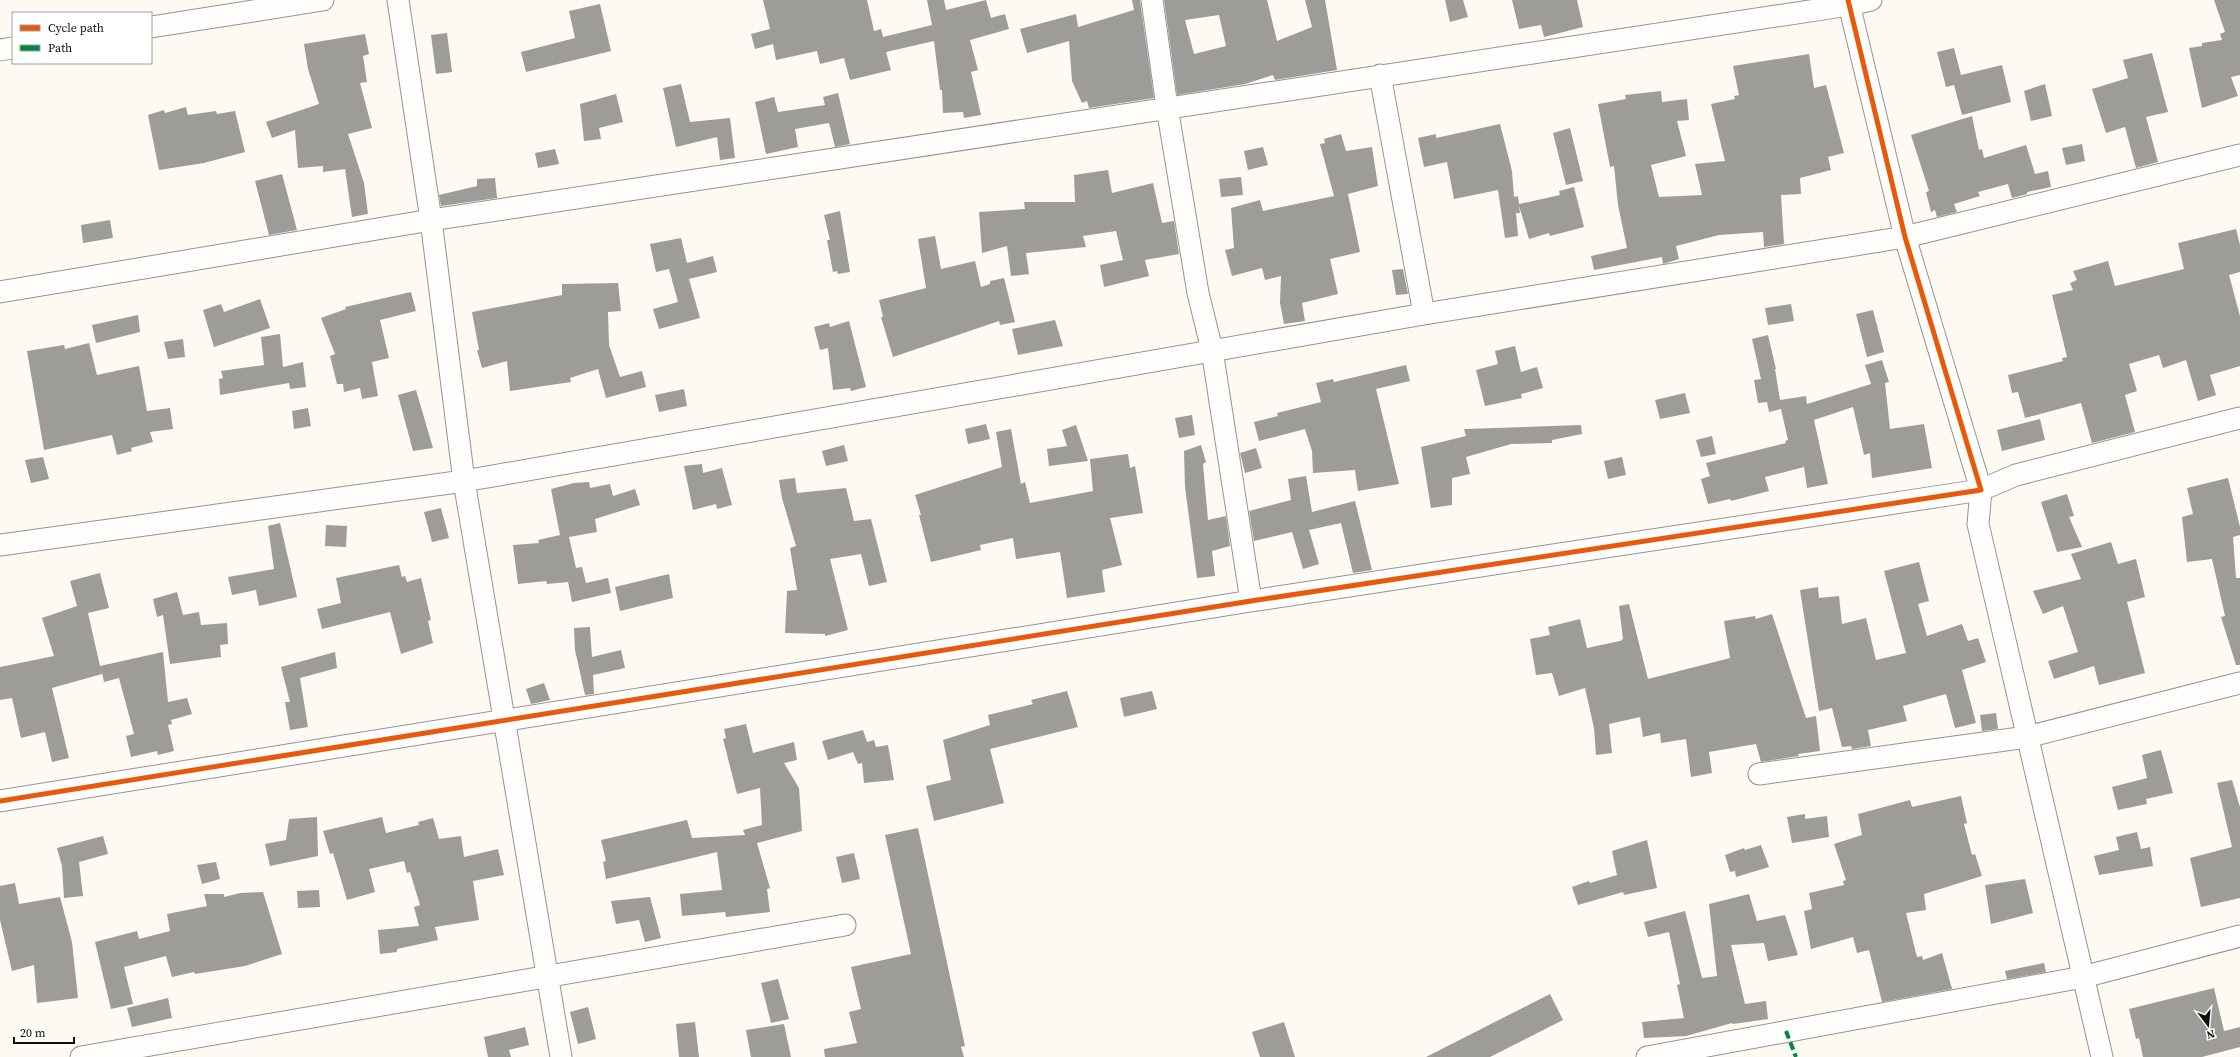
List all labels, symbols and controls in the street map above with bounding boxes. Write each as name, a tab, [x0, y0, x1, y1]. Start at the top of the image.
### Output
legend	[12, 12, 152, 64]
text: Cycle path	[48, 20, 104, 36]
text: Path	[48, 40, 72, 56]
north arrow	[2188, 1005, 2228, 1045]
scale bar	[14, 1019, 74, 1045]
text: 20 m	[20, 1025, 46, 1041]
text: N	[2205, 1026, 2217, 1042]

